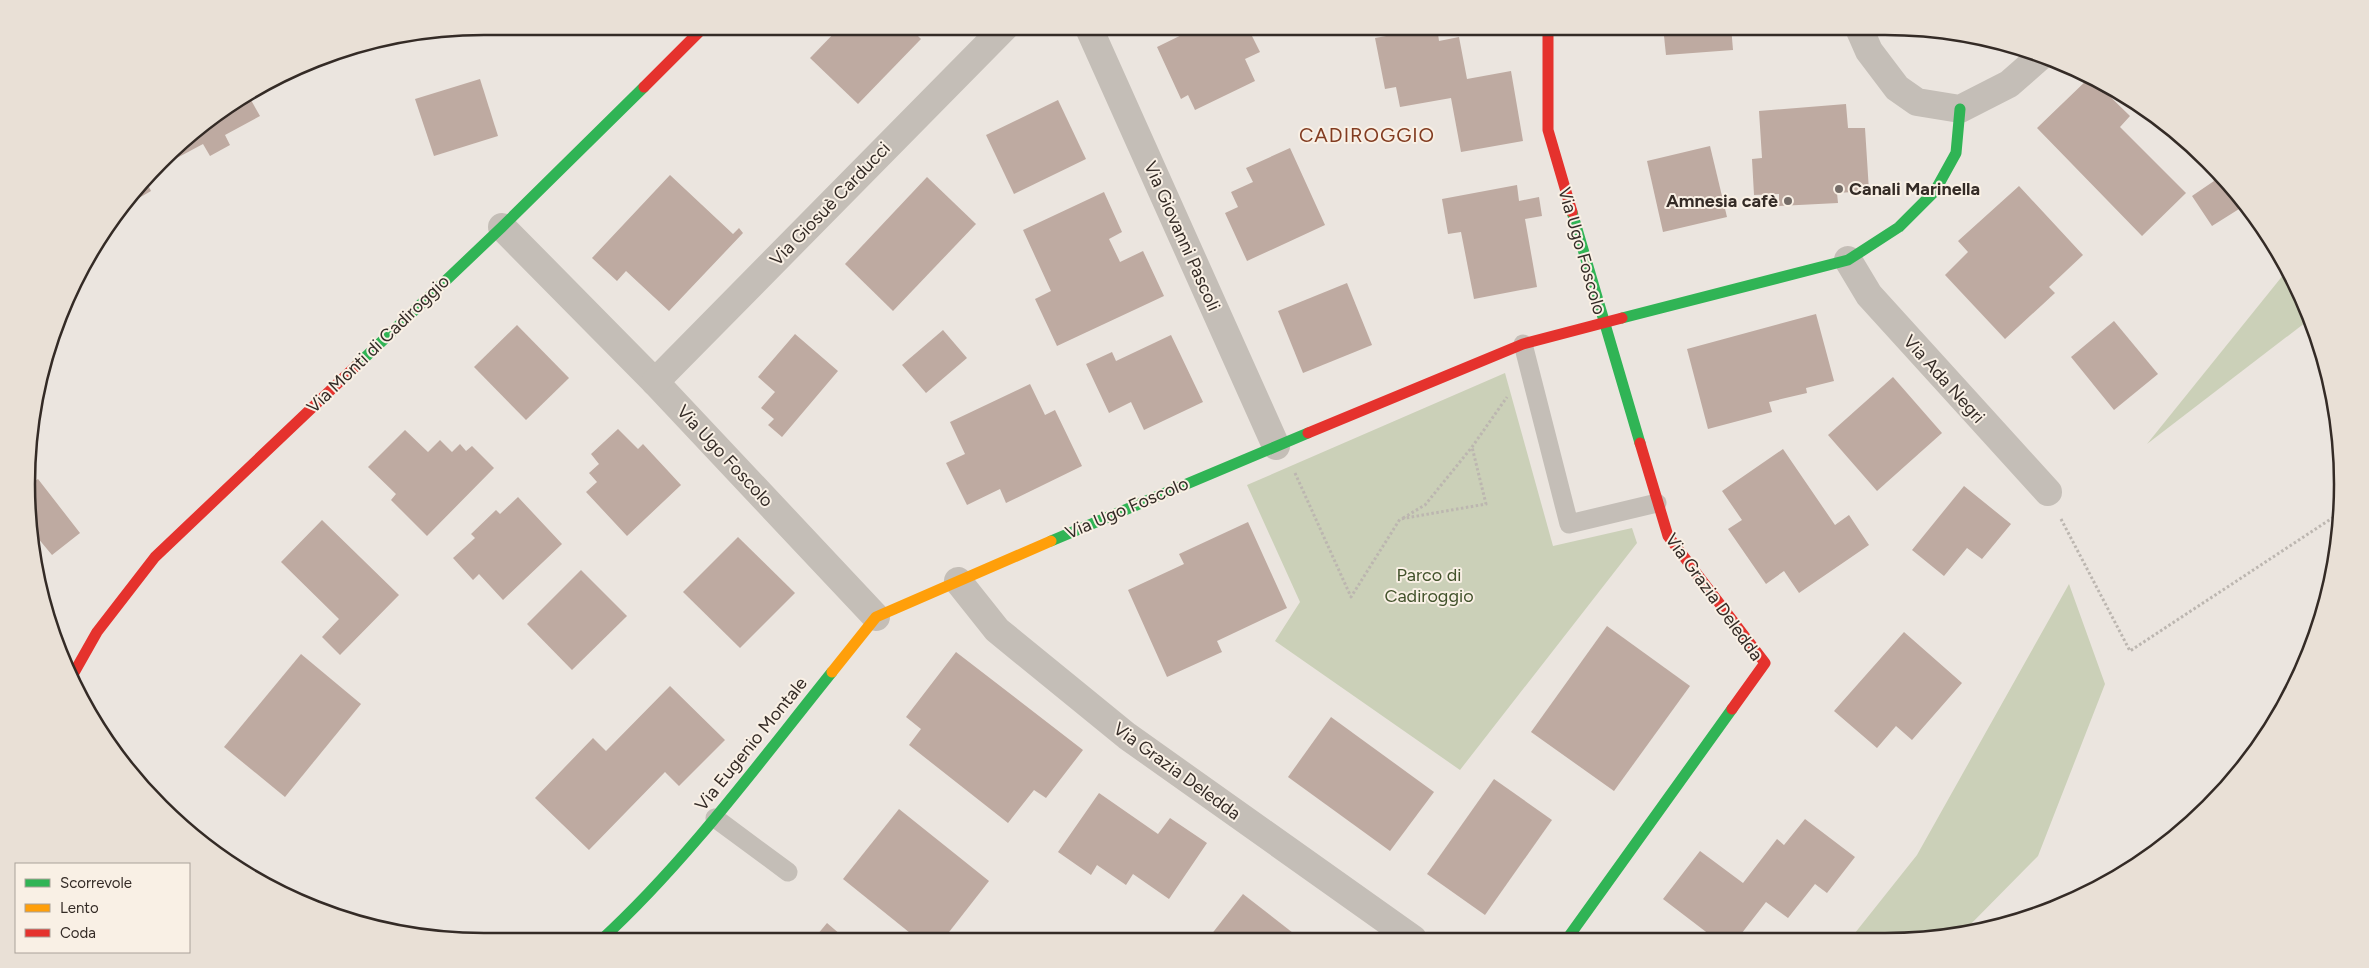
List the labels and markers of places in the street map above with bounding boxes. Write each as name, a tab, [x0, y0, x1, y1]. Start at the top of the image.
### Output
place label: Canali Marinella	[1849, 178, 1980, 200]
marker: Canali Marinella	[1833, 183, 1845, 195]
place label: Amnesia cafè	[1666, 190, 1778, 212]
marker: Amnesia cafè	[1782, 195, 1794, 207]

